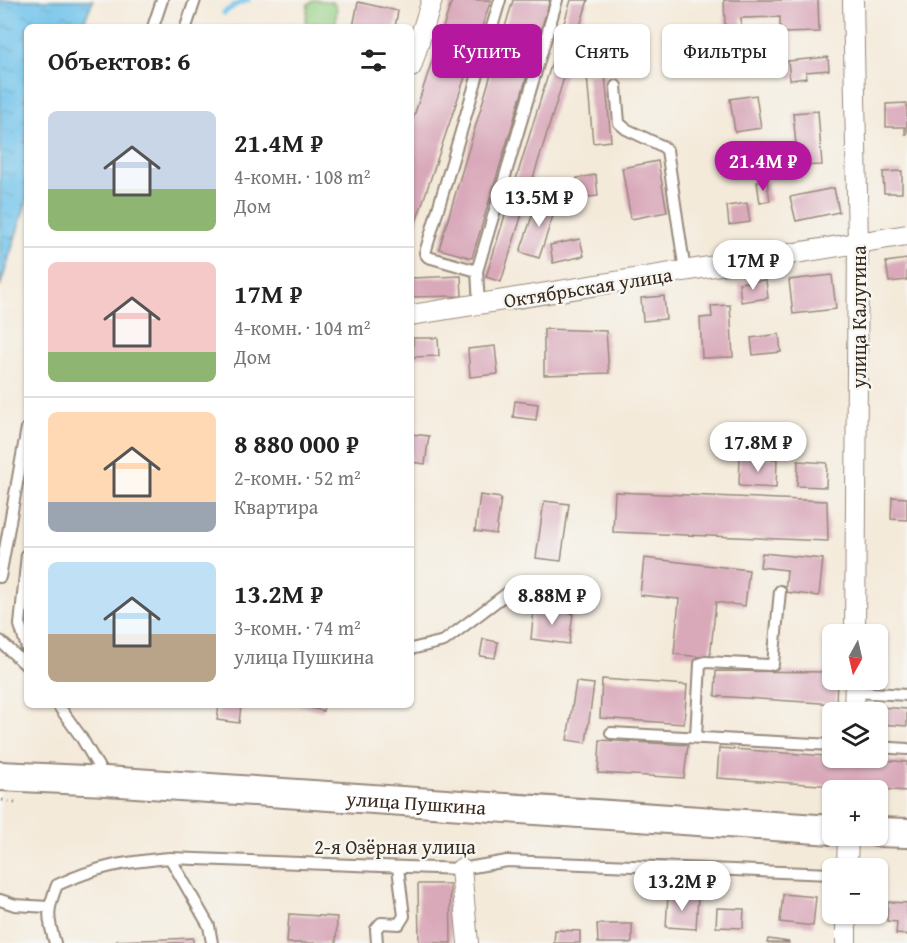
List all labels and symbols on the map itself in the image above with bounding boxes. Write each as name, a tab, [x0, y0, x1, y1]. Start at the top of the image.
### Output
pin: 21.4M ₽	[708, 141, 818, 192]
pin: 13.5M ₽	[484, 177, 594, 228]
pin: 17M ₽	[711, 240, 795, 291]
street label: улица Калугина	[844, 245, 873, 389]
street label: Октябрьская улица	[502, 259, 675, 315]
pin: 17.8M ₽	[703, 422, 813, 473]
pin: 8.88M ₽	[497, 575, 607, 626]
north arrow	[822, 624, 888, 690]
street label: улица Пушкина	[344, 783, 488, 821]
street label: 2-я Озёрная улица	[314, 832, 476, 861]
pin: 13.2M ₽	[627, 861, 737, 912]

